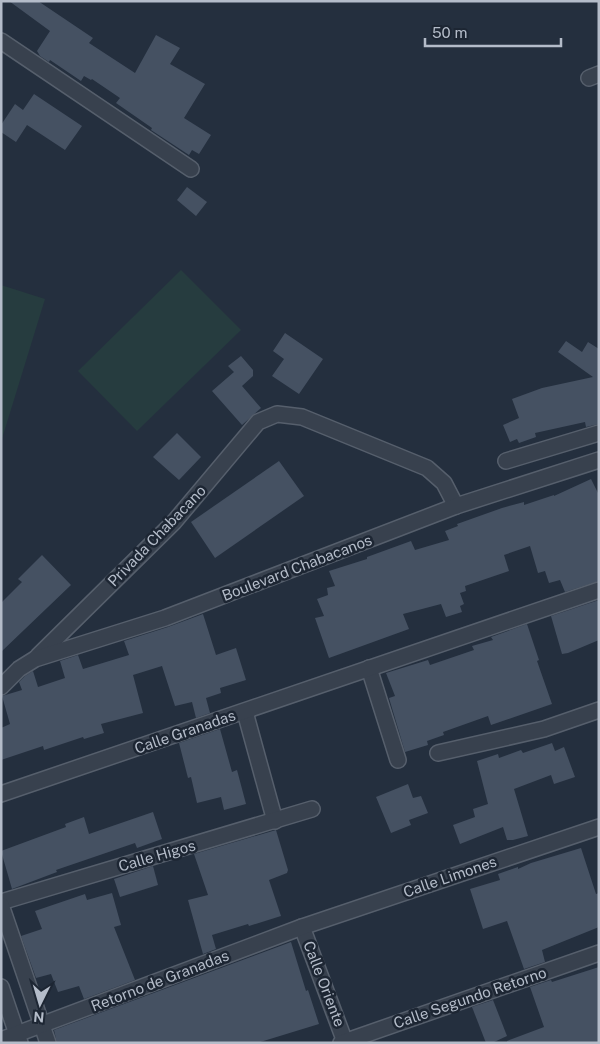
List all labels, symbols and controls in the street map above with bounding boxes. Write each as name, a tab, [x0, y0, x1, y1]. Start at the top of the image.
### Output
scale bar	[425, 15, 561, 47]
text: 50 m	[432, 24, 467, 41]
street label: Privada Chabacano	[104, 482, 209, 590]
street label: Boulevard Chabacanos	[219, 531, 374, 604]
street label: Calle Granadas	[132, 706, 238, 757]
street label: Calle Higos	[116, 836, 197, 875]
street label: Calle Limones	[401, 853, 499, 900]
street label: Calle Oriente	[300, 939, 349, 1029]
street label: Retorno de Granadas	[89, 946, 231, 1015]
street label: Calle Segundo Retorno	[391, 963, 548, 1032]
north arrow	[15, 979, 65, 1029]
text: N	[33, 1009, 45, 1025]

